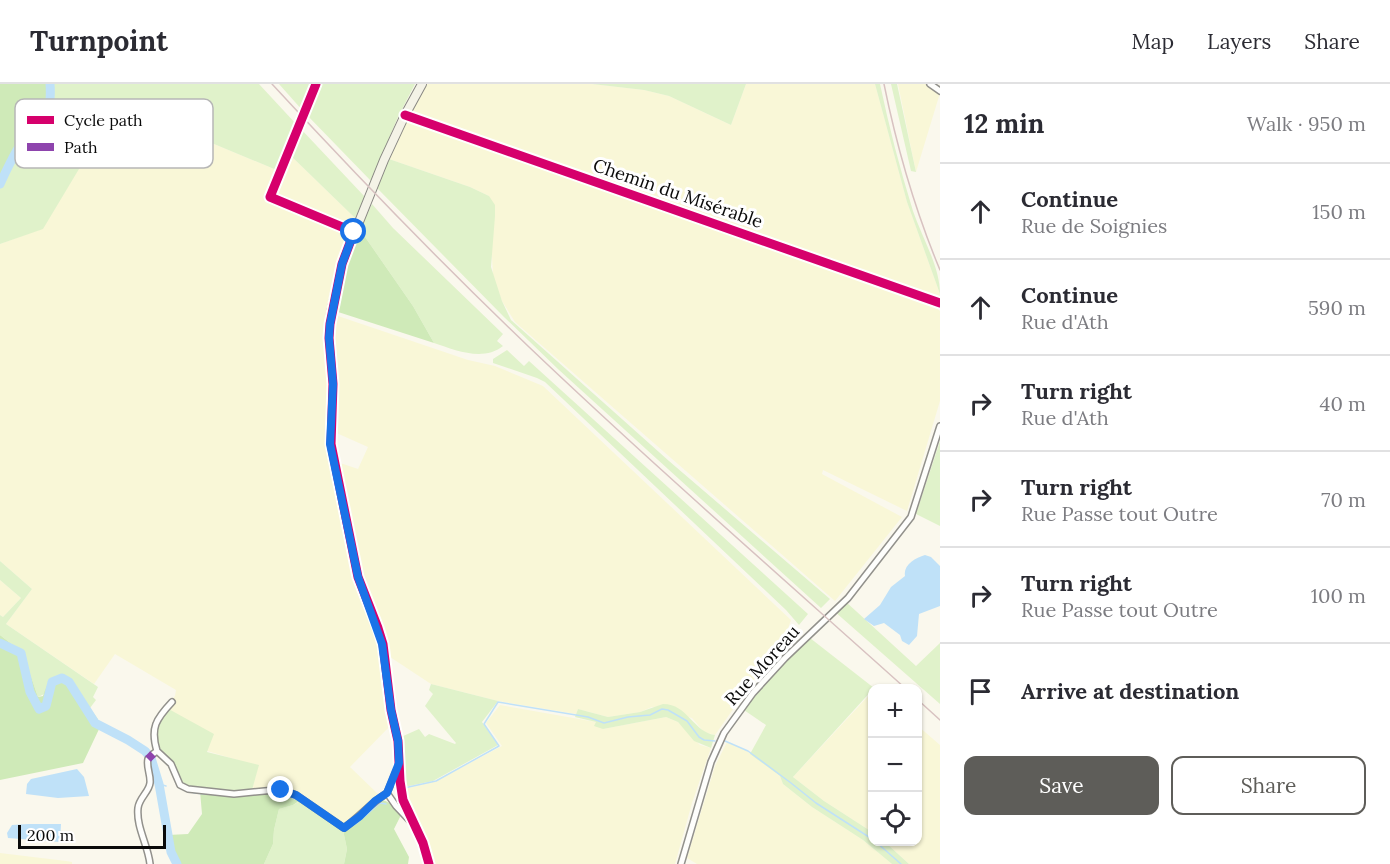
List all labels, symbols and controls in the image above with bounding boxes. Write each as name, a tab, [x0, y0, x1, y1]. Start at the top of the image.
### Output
text: Turnpoint	[30, 23, 168, 59]
text: Map	[1131, 28, 1174, 55]
text: Layers	[1207, 28, 1271, 55]
text: Share	[1304, 28, 1360, 55]
legend	[15, 99, 213, 168]
text: 12 min	[964, 107, 1044, 140]
text: Cycle path	[64, 110, 143, 130]
text: Walk · 950 m	[1247, 111, 1366, 136]
text: Path	[64, 137, 98, 157]
street label: Chemin du Misérable	[590, 153, 766, 233]
text: Continue	[1021, 185, 1118, 213]
icon: ahead	[964, 195, 997, 228]
text: 150 m	[1312, 199, 1366, 224]
text: Rue de Soignies	[1021, 213, 1167, 238]
route start	[340, 218, 366, 244]
text: Continue	[1021, 281, 1118, 309]
icon: ahead	[964, 291, 997, 324]
text: 590 m	[1308, 295, 1366, 320]
text: Rue d'Ath	[1021, 309, 1109, 334]
text: Turn right	[1021, 377, 1132, 405]
icon: right	[964, 387, 997, 420]
text: 40 m	[1320, 391, 1366, 416]
text: Rue d'Ath	[1021, 405, 1109, 430]
text: Turn right	[1021, 473, 1132, 501]
icon: right	[964, 483, 997, 516]
text: 70 m	[1321, 487, 1366, 512]
text: Rue Passe tout Outre	[1021, 501, 1218, 526]
text: Turn right	[1021, 569, 1132, 597]
icon: right	[964, 579, 997, 612]
text: 100 m	[1311, 583, 1366, 608]
text: Rue Passe tout Outre	[1021, 597, 1218, 622]
street label: Rue Moreau	[720, 620, 804, 710]
icon: arrive	[964, 675, 997, 708]
text: Arrive at destination	[1021, 677, 1239, 705]
map controls	[868, 684, 922, 846]
button: +	[868, 684, 922, 738]
button: −	[868, 738, 922, 792]
button: Save	[964, 756, 1159, 815]
button: Share	[1171, 756, 1366, 815]
route end	[267, 776, 293, 802]
button: locate	[868, 792, 922, 846]
scale bar	[18, 822, 166, 850]
text: 200 m	[27, 825, 74, 845]

